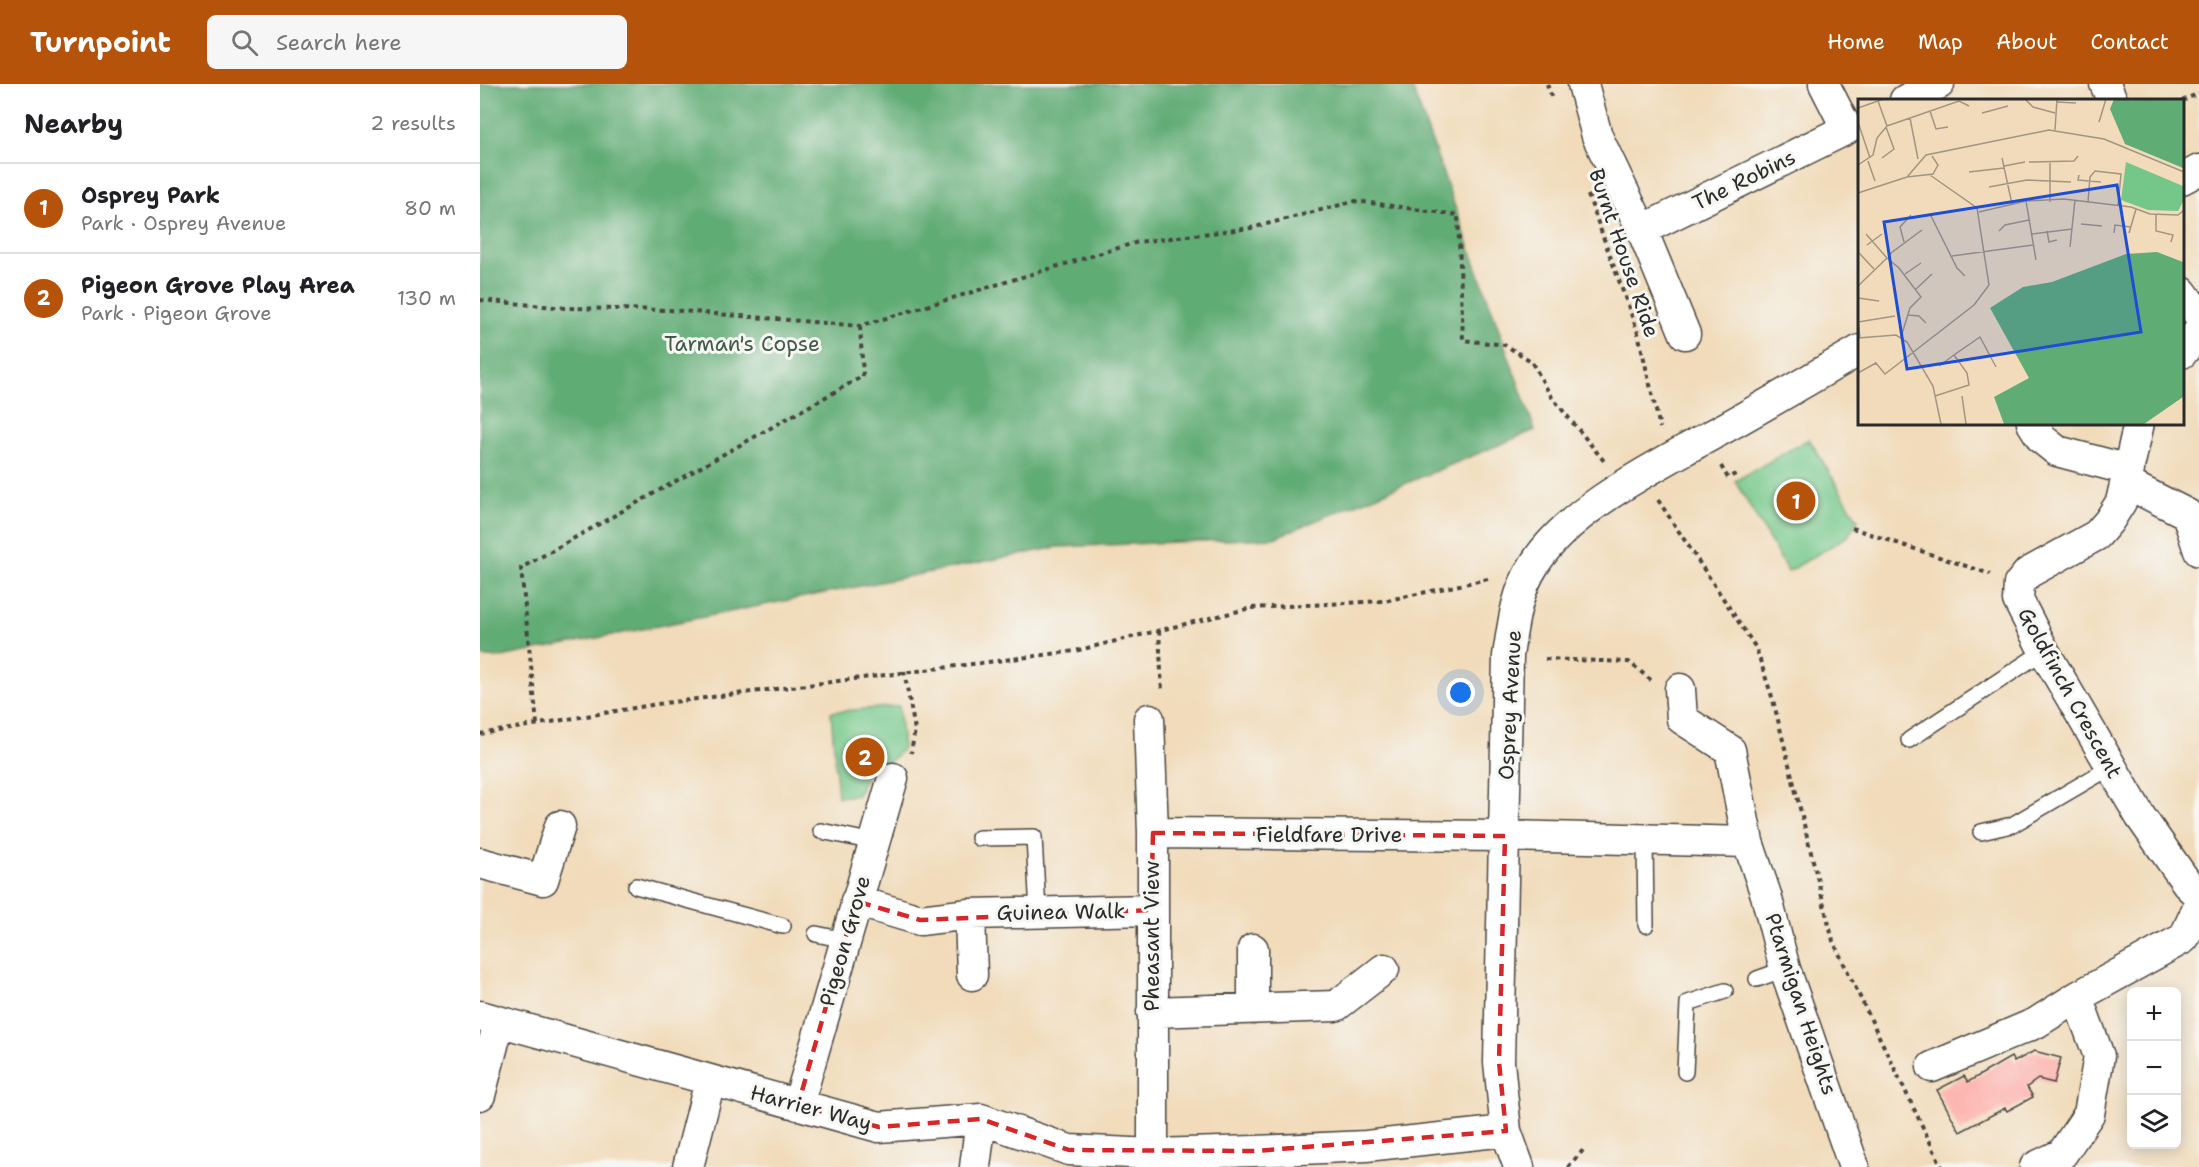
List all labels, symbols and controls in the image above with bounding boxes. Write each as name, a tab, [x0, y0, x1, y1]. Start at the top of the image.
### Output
search box	[207, 15, 627, 69]
text: Turnpoint	[30, 23, 171, 61]
icon: search	[228, 26, 261, 59]
text: Search here	[276, 28, 402, 57]
text: Home	[1827, 28, 1885, 56]
text: Map	[1918, 28, 1963, 56]
text: About	[1996, 28, 2057, 56]
text: Contact	[2090, 28, 2169, 56]
inset map	[1858, 99, 2184, 424]
text: Nearby	[24, 106, 123, 141]
text: 2 results	[370, 110, 456, 136]
street label: The Robins	[1688, 143, 1800, 217]
street label: Burnt House Ride	[1582, 165, 1666, 341]
text: Osprey Park	[81, 181, 220, 210]
text: 1	[39, 195, 48, 221]
text: 80 m	[404, 195, 456, 221]
text: Park · Osprey Avenue	[81, 210, 286, 236]
text: Pigeon Grove Play Area	[81, 271, 355, 300]
text: 2	[37, 285, 51, 311]
text: 130 m	[397, 285, 456, 311]
text: Park · Pigeon Grove	[81, 300, 272, 326]
park label: Tarman's Copse	[664, 330, 820, 358]
pin: 1	[1776, 478, 1816, 524]
street label: Goldfinch Crescent	[2011, 603, 2129, 783]
street label: Osprey Avenue	[1492, 629, 1528, 781]
your location	[1446, 678, 1475, 707]
pin: 2	[846, 734, 884, 780]
street label: Fieldfare Drive	[1256, 821, 1402, 849]
street label: Pheasant View	[1138, 860, 1166, 1012]
street label: Pigeon Grove	[813, 872, 877, 1010]
street label: Guinea Walk	[996, 897, 1126, 927]
street label: Ptarmigan Heights	[1758, 909, 1844, 1099]
map controls	[2127, 987, 2181, 1149]
button: +	[2127, 987, 2181, 1041]
button: −	[2127, 1041, 2181, 1095]
street label: Harrier Way	[747, 1078, 875, 1138]
button: layers	[2127, 1095, 2181, 1149]

